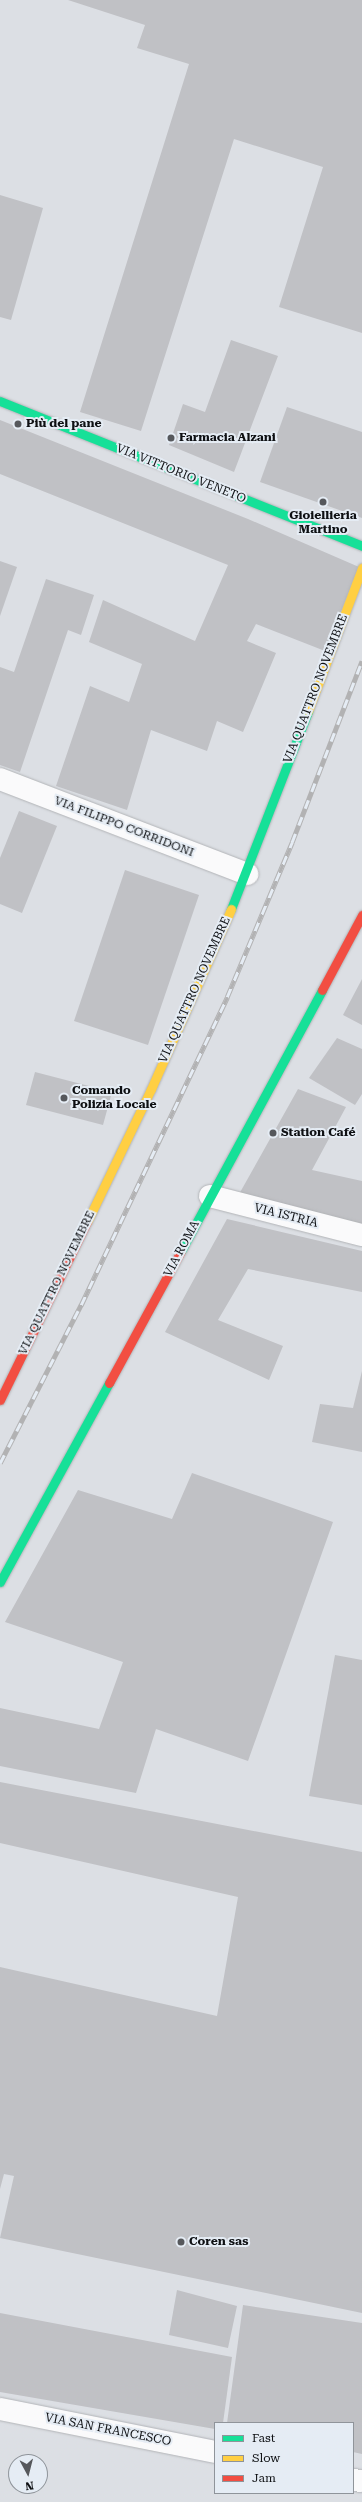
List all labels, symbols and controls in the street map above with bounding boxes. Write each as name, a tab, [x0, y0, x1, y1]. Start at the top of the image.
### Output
place label: Più del pane	[26, 417, 101, 431]
marker: Più del pane	[13, 419, 23, 429]
place label: Farmacia Alzani	[179, 431, 276, 445]
marker: Farmacia Alzani	[166, 433, 176, 443]
street label: VIA VITTORIO VENETO	[114, 441, 248, 507]
marker: Gioiellieria Martino	[318, 497, 328, 507]
place label: Gioiellieria Martino	[289, 509, 357, 537]
street label: VIA QUATTRO NOVEMBRE	[281, 612, 351, 766]
street label: VIA FILIPPO CORRIDONI	[52, 794, 196, 860]
street label: VIA QUATTRO NOVEMBRE	[156, 915, 234, 1065]
place label: Comando Polizia Locale	[72, 1084, 156, 1112]
marker: Comando Polizia Locale	[59, 1093, 69, 1103]
place label: Station Café	[281, 1126, 356, 1140]
marker: Station Café	[268, 1128, 278, 1138]
street label: VIA ISTRIA	[253, 1201, 319, 1231]
street label: VIA QUATTRO NOVEMBRE	[16, 1209, 98, 1357]
street label: VIA ROMA	[161, 1218, 203, 1280]
place label: Coren sas	[189, 2235, 248, 2249]
marker: Coren sas	[176, 2237, 186, 2247]
street label: VIA SAN FRANCESCO	[44, 2411, 172, 2449]
legend	[214, 2422, 354, 2494]
text: Fast	[252, 2431, 275, 2445]
text: Slow	[252, 2451, 280, 2465]
north arrow	[8, 2454, 48, 2494]
text: Jam	[252, 2471, 276, 2485]
text: N	[24, 2478, 34, 2492]

